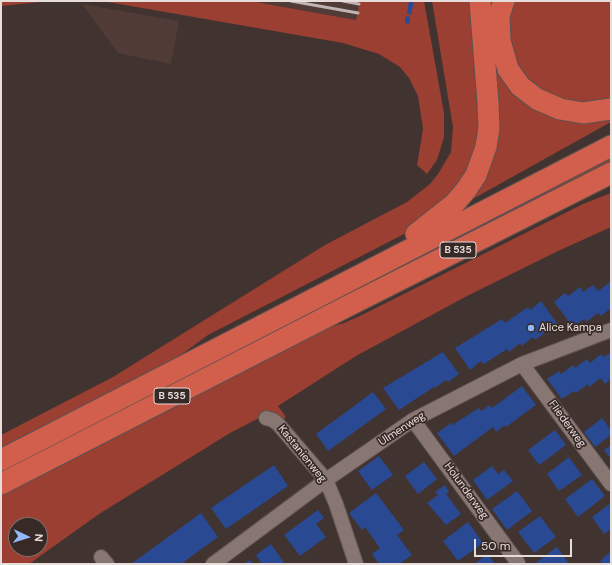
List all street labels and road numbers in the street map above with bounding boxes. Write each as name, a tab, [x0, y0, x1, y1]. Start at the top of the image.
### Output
road number: B 535	[440, 242, 476, 258]
road number: B 535	[154, 388, 190, 404]
street label: Fliederweg	[546, 398, 588, 450]
street label: Ulmenweg	[376, 409, 428, 449]
street label: Kastanienweg	[275, 423, 329, 485]
street label: Holunderweg	[441, 460, 491, 522]

